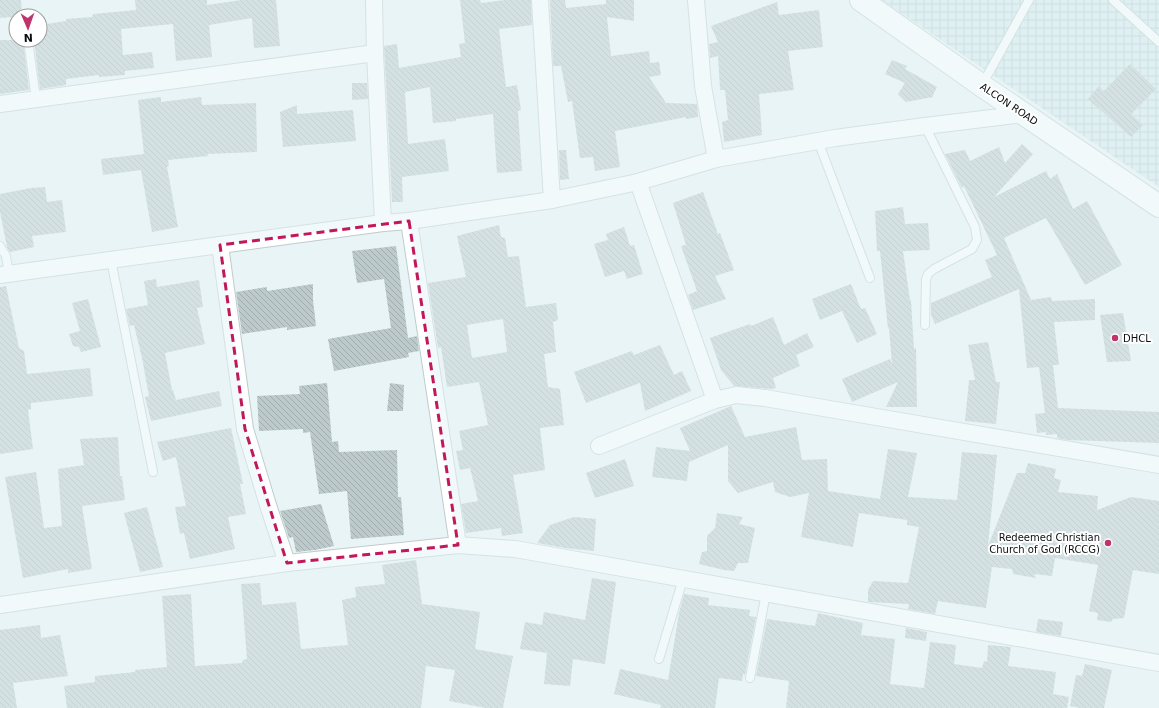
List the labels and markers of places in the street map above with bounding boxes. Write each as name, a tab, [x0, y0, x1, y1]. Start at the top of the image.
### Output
marker: DHCL	[1110, 333, 1120, 343]
place label: DHCL	[1123, 333, 1151, 344]
place label: Redeemed Christian Church of God (RCCG)	[989, 532, 1100, 555]
marker: Redeemed Christian Church of God (RCCG)	[1103, 538, 1113, 548]

